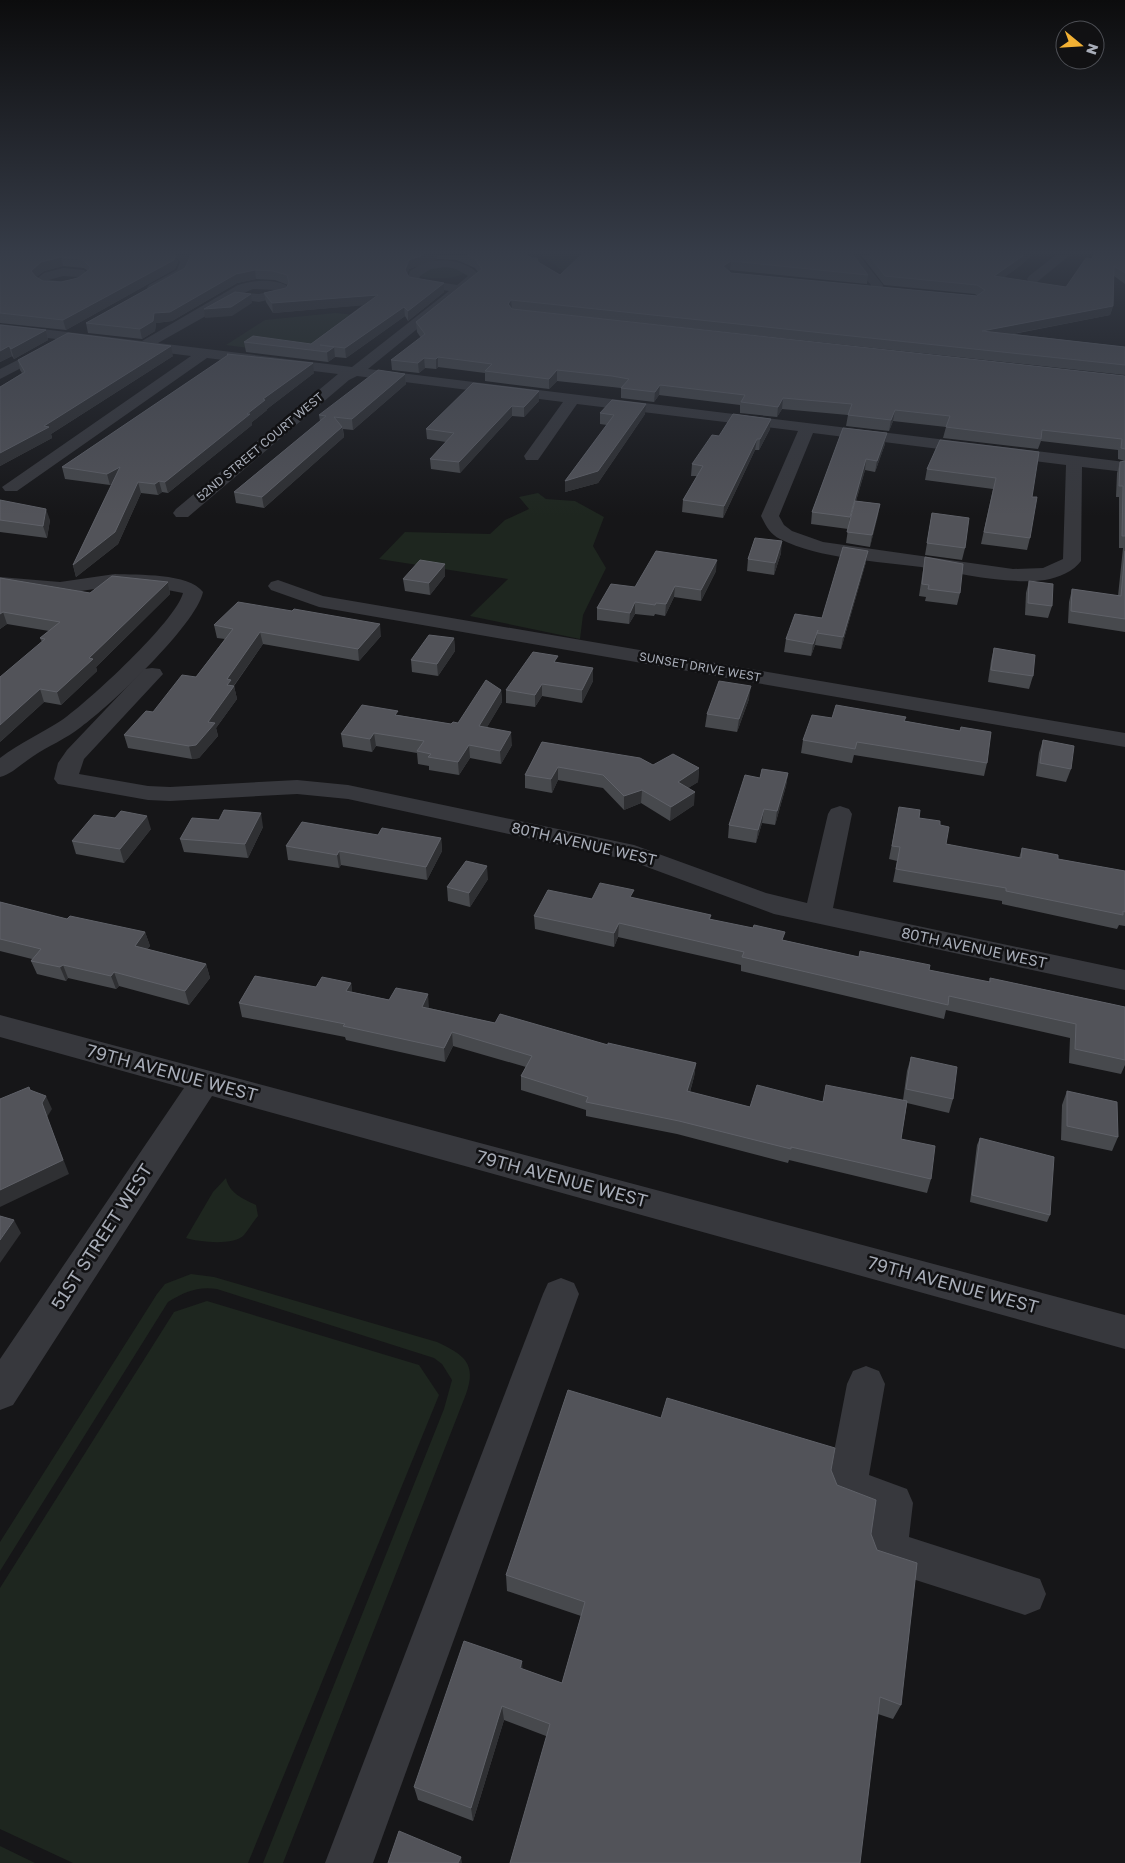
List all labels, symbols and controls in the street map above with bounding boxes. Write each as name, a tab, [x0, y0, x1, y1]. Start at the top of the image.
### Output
north arrow	[1055, 20, 1105, 70]
text: N	[1083, 41, 1103, 57]
street label: 52ND STREET COURT WEST	[193, 389, 327, 504]
street label: SUNSET DRIVE WEST	[638, 648, 763, 685]
street label: 80TH AVENUE WEST	[510, 818, 659, 868]
street label: 80TH AVENUE WEST	[900, 923, 1049, 971]
street label: 79TH AVENUE WEST	[84, 1039, 260, 1105]
street label: 79TH AVENUE WEST	[474, 1145, 650, 1211]
street label: 51ST STREET WEST	[46, 1159, 157, 1314]
street label: 79TH AVENUE WEST	[865, 1251, 1041, 1317]

